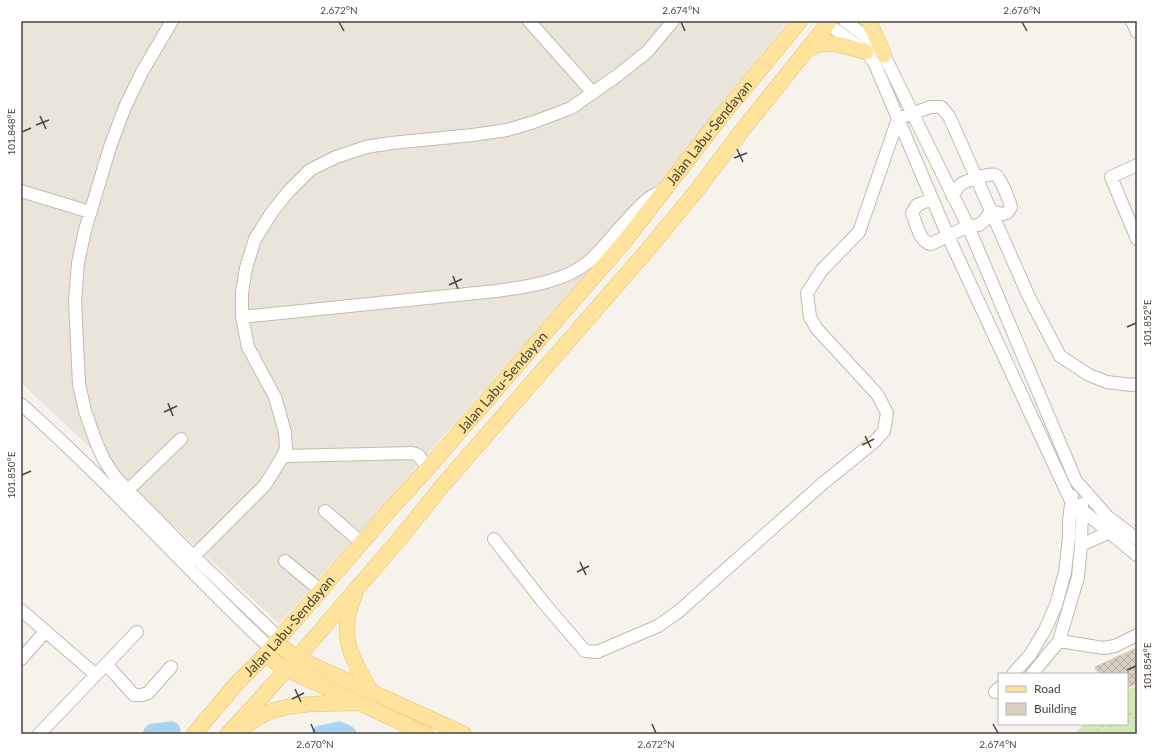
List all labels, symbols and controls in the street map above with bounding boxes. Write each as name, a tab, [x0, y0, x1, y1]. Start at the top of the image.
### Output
text: 2.672°N	[320, 4, 358, 16]
text: 2.674°N	[662, 4, 700, 16]
text: 2.676°N	[1003, 4, 1041, 16]
street label: Jalan Labu-Sendayan	[662, 77, 755, 188]
text: 101.848°E	[5, 108, 17, 156]
text: 101.852°E	[1141, 299, 1153, 347]
street label: Jalan Labu-Sendayan	[454, 328, 551, 436]
text: 101.850°E	[5, 451, 17, 499]
street label: Jalan Labu-Sendayan	[240, 572, 338, 679]
text: 101.854°E	[1141, 642, 1153, 690]
legend	[998, 673, 1128, 725]
text: Road	[1034, 681, 1061, 696]
text: Building	[1034, 701, 1077, 716]
text: 2.670°N	[296, 738, 334, 750]
text: 2.672°N	[637, 738, 675, 750]
text: 2.674°N	[979, 738, 1017, 750]

